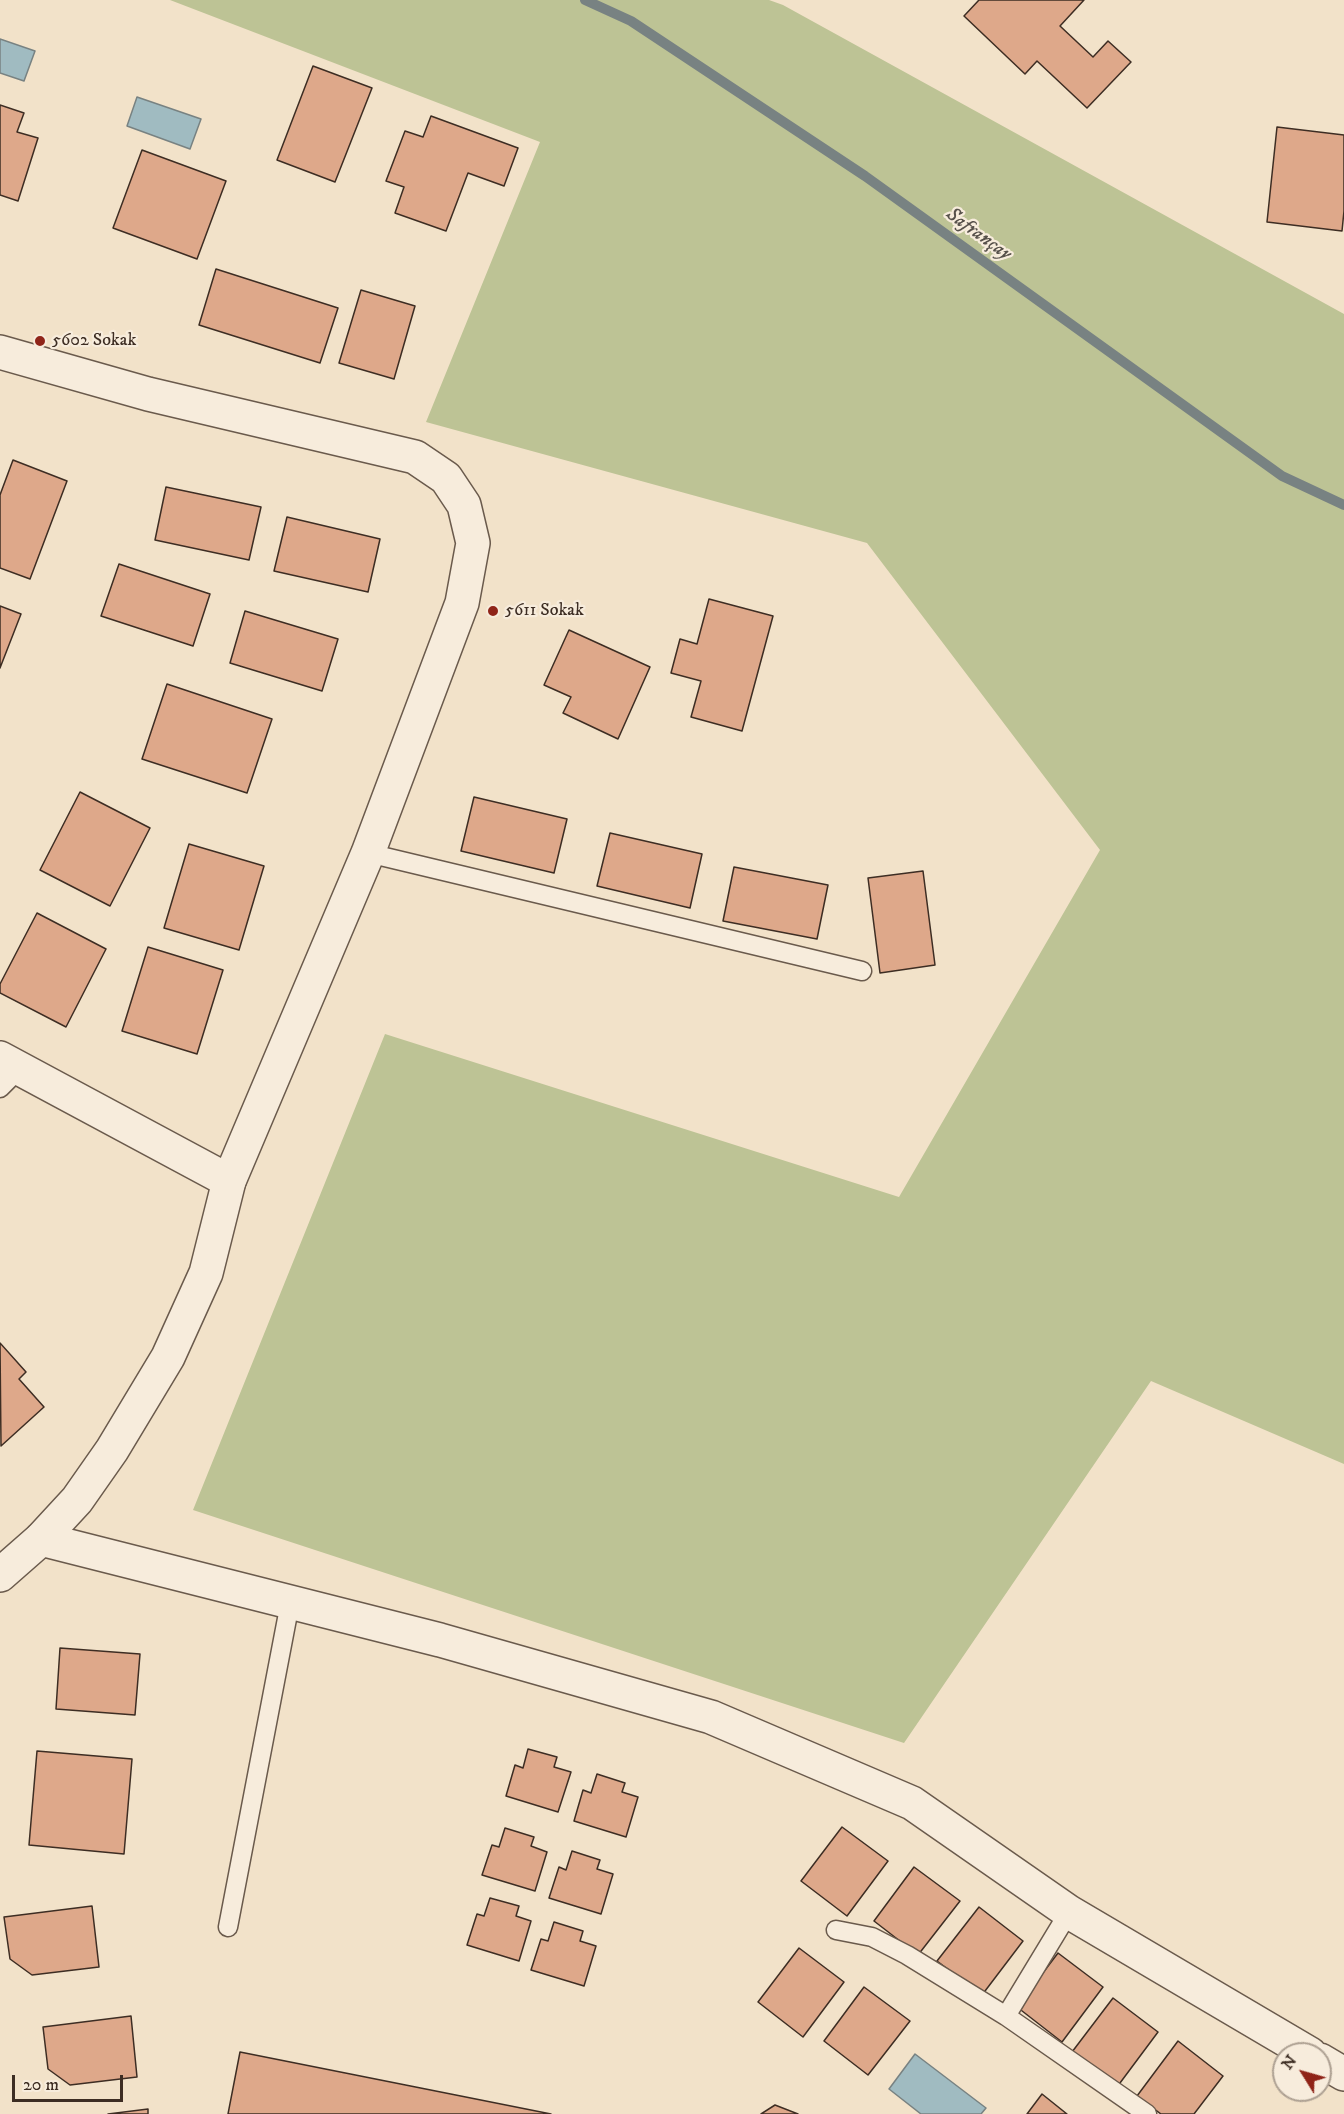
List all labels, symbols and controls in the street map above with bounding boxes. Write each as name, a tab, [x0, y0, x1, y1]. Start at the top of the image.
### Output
water label: Safrançay	[941, 203, 1015, 267]
place label: 5602 Sokak	[52, 330, 136, 352]
marker: 5602 Sokak	[33, 334, 47, 348]
place label: 5611 Sokak	[505, 600, 584, 622]
marker: 5611 Sokak	[486, 604, 500, 618]
north arrow	[1272, 2042, 1332, 2102]
text: N	[1277, 2051, 1301, 2074]
scale bar	[15, 2063, 126, 2101]
text: 20 m	[23, 2074, 59, 2096]

